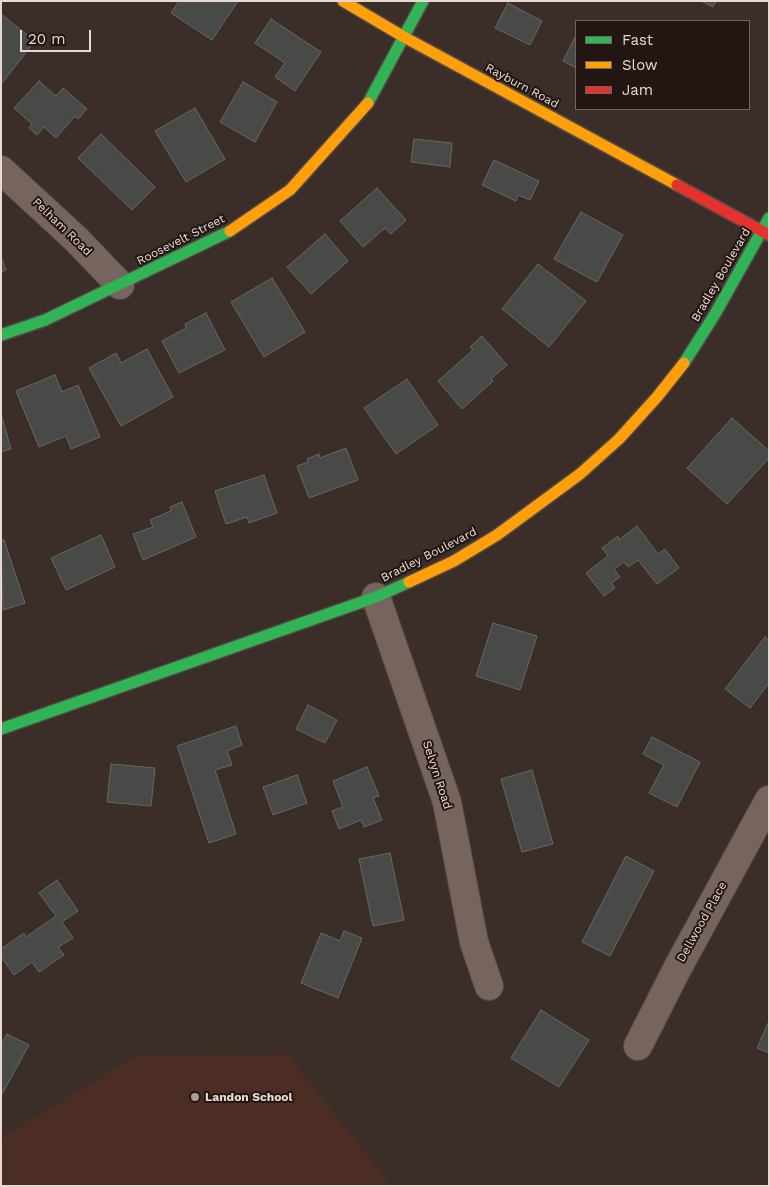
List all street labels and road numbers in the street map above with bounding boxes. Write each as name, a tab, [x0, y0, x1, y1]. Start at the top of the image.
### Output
street label: Rayburn Road	[483, 61, 561, 111]
street label: Pelham Road	[29, 195, 95, 259]
street label: Roosevelt Street	[134, 212, 228, 268]
street label: Bradley Boulevard	[688, 226, 754, 324]
street label: Bradley Boulevard	[379, 525, 479, 585]
street label: Selvyn Road	[419, 739, 455, 811]
street label: Dellwood Place	[674, 879, 730, 965]

